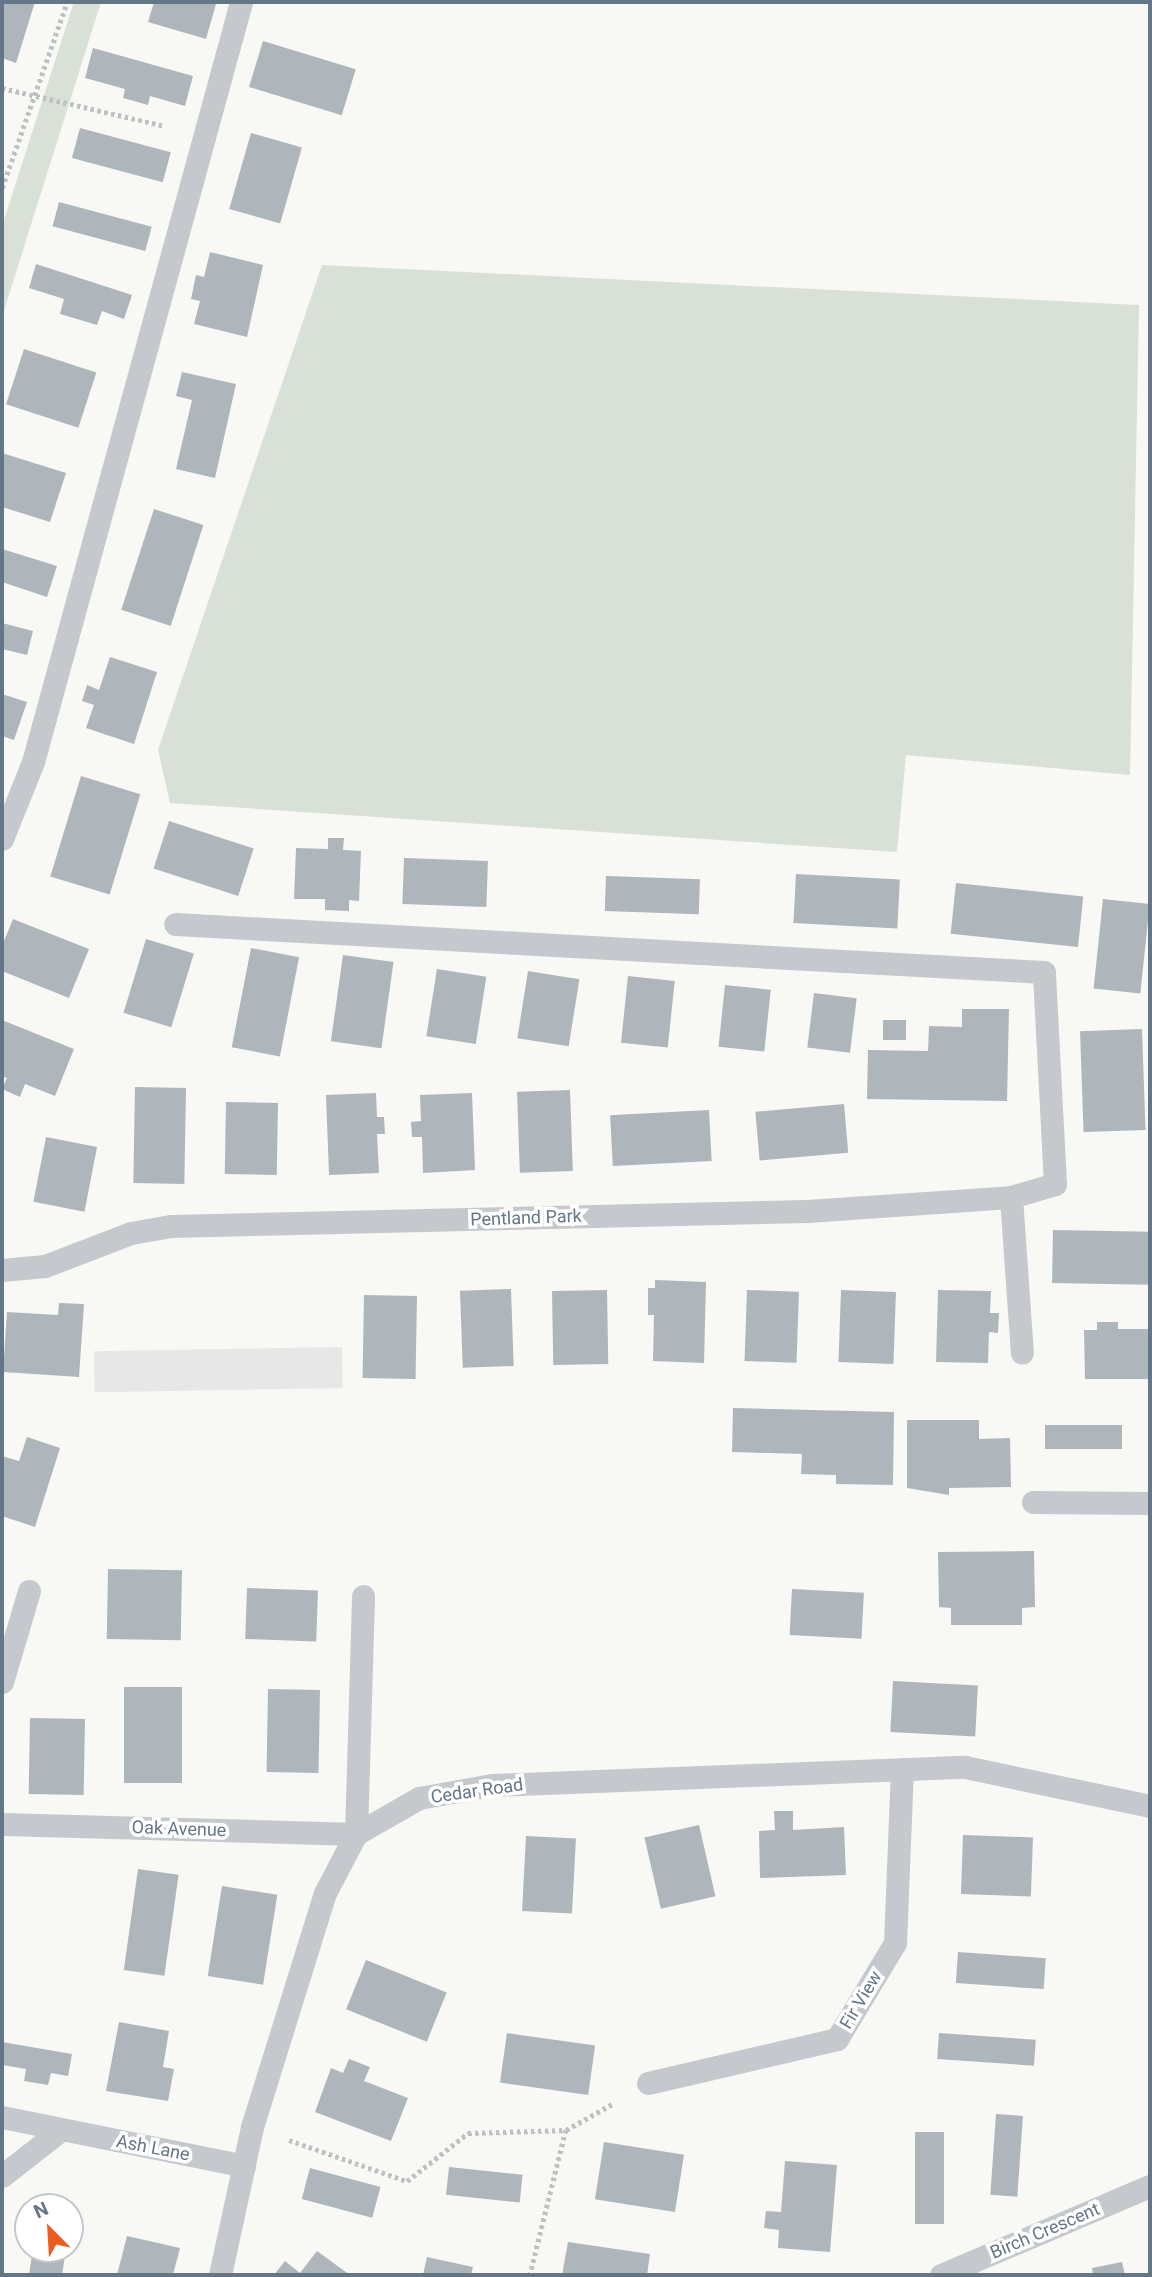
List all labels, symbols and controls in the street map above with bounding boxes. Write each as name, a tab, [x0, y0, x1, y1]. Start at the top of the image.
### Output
street label: Pentland Park	[470, 1205, 582, 1231]
street label: Cedar Road	[429, 1774, 525, 1808]
street label: Oak Avenue	[131, 1817, 227, 1841]
street label: Fir View	[835, 1967, 887, 2033]
street label: Ash Lane	[114, 2130, 192, 2166]
north arrow	[14, 2193, 84, 2263]
text: N	[30, 2197, 52, 2223]
street label: Birch Crescent	[987, 2198, 1103, 2264]

